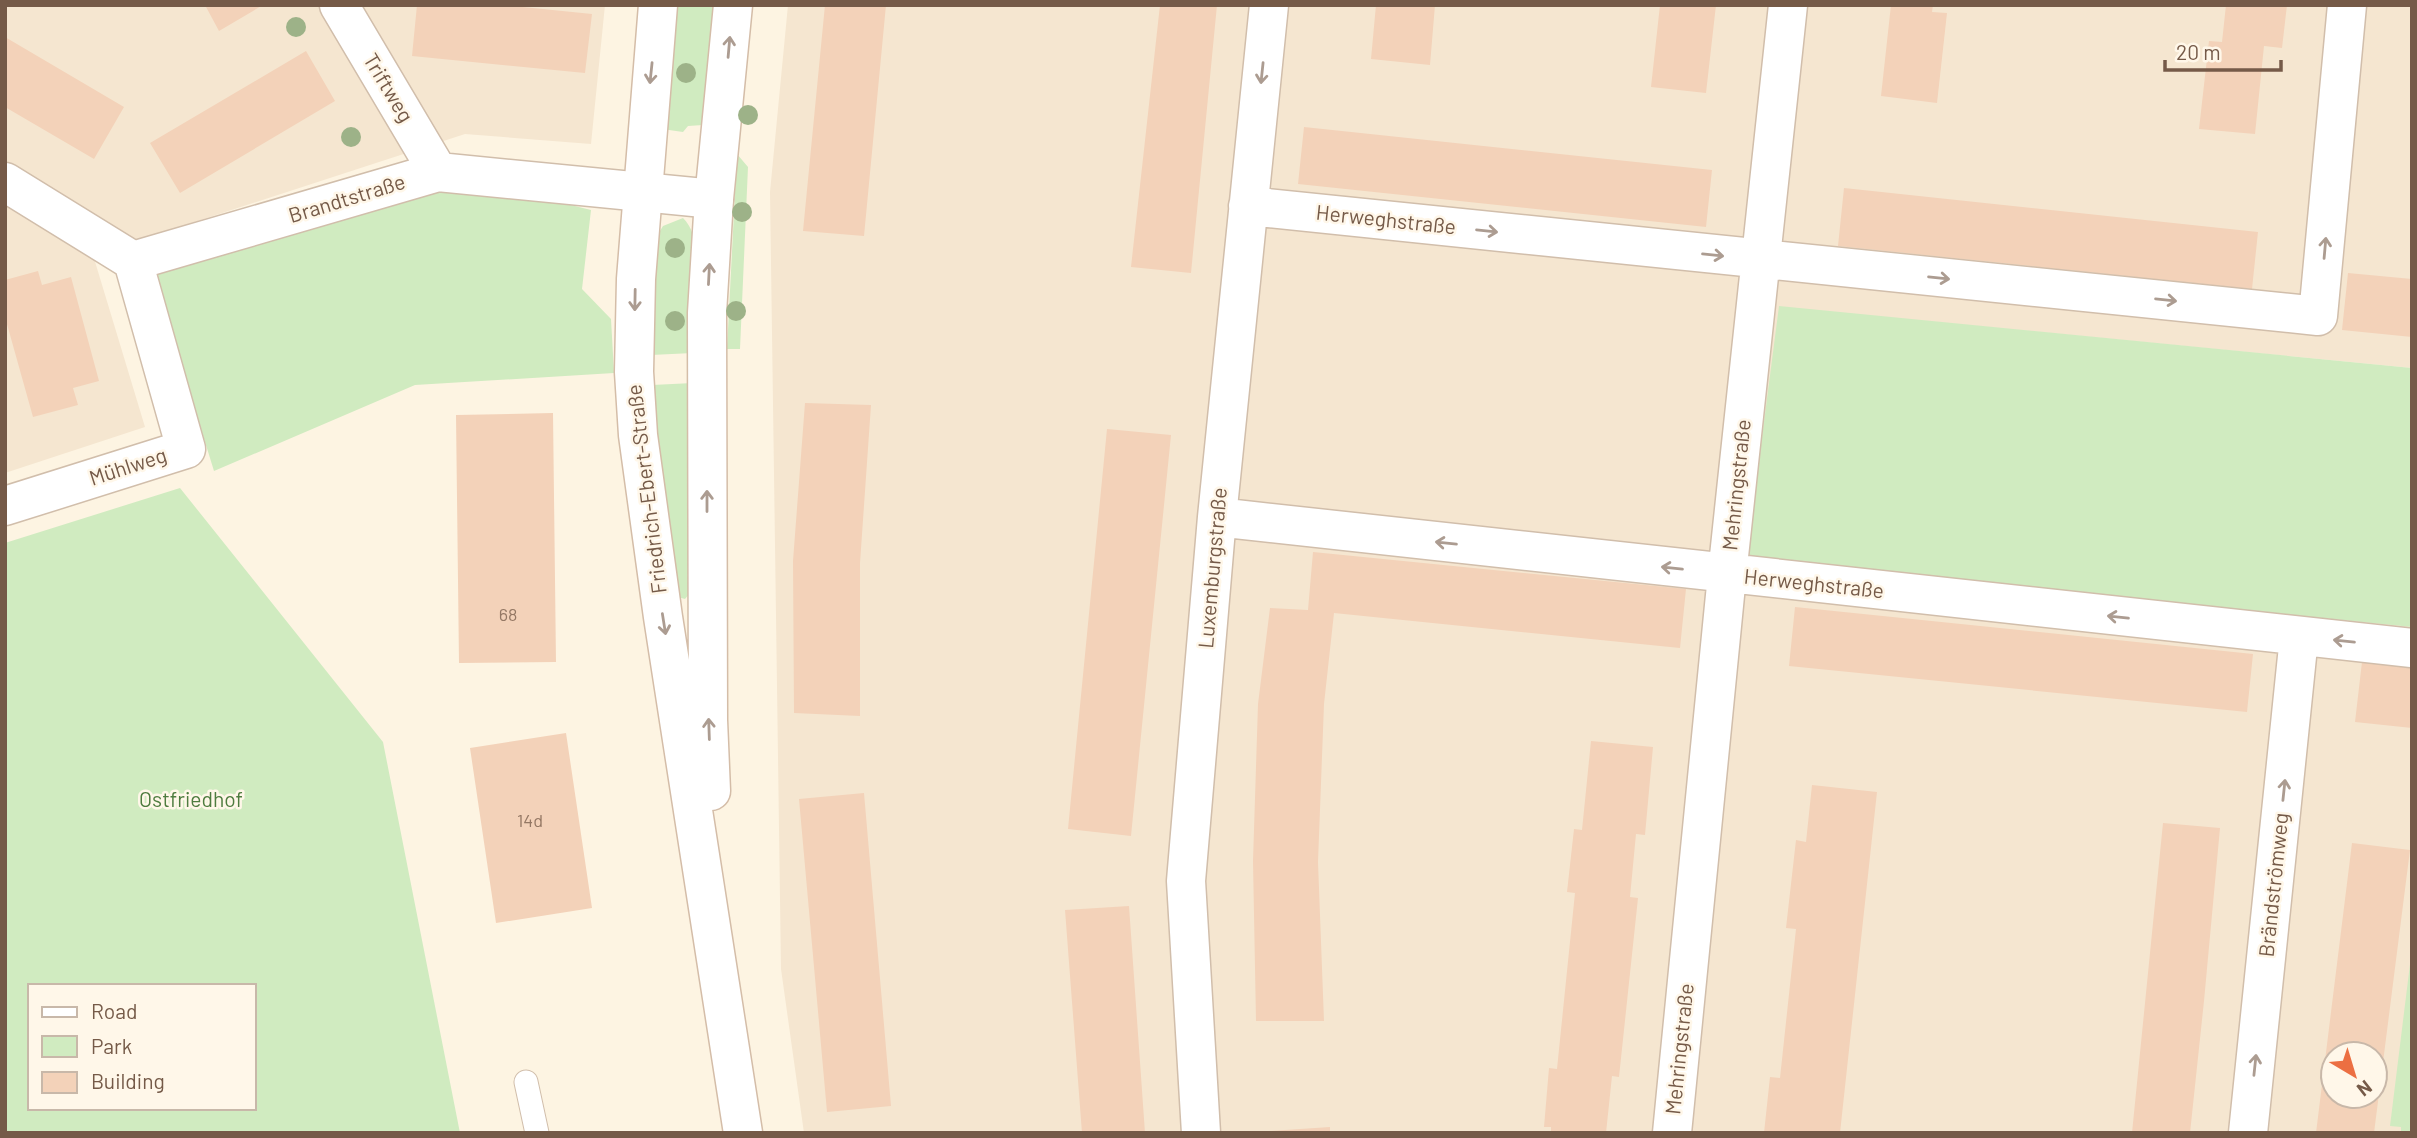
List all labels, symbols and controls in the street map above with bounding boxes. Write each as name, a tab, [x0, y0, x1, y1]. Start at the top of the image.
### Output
scale bar	[2165, 28, 2280, 72]
one-way arrow	[722, 36, 735, 59]
text: 20 m	[2176, 39, 2221, 64]
street label: Triftweg	[359, 48, 420, 126]
one-way arrow	[644, 61, 657, 84]
one-way arrow	[1255, 61, 1268, 84]
street label: Brandtstraße	[285, 168, 408, 227]
street label: Herweghstraße	[1315, 199, 1457, 238]
one-way arrow	[1475, 224, 1498, 237]
one-way arrow	[2319, 237, 2332, 260]
one-way arrow	[1701, 248, 1724, 261]
one-way arrow	[703, 263, 716, 286]
one-way arrow	[1927, 271, 1950, 284]
one-way arrow	[628, 288, 642, 311]
one-way arrow	[2154, 294, 2176, 307]
street label: Friedrich-Ebert-Straße	[620, 383, 671, 595]
street label: Mehringstraße	[1716, 418, 1755, 552]
street label: Mühlweg	[86, 441, 169, 490]
street label: Luxemburgstraße	[1192, 486, 1231, 649]
one-way arrow	[700, 490, 714, 513]
one-way arrow	[1435, 536, 1458, 549]
one-way arrow	[1661, 562, 1684, 575]
street label: Herweghstraße	[1743, 563, 1885, 602]
house number: 68	[499, 603, 517, 625]
one-way arrow	[2107, 610, 2130, 623]
one-way arrow	[657, 612, 670, 635]
one-way arrow	[2333, 635, 2356, 648]
one-way arrow	[702, 718, 715, 741]
one-way arrow	[2278, 779, 2291, 802]
park label: Ostfriedhof	[139, 786, 243, 811]
house number: 14d	[517, 809, 543, 831]
street label: Brändströmweg	[2252, 811, 2293, 958]
street label: Mehringstraße	[1659, 982, 1698, 1116]
legend	[28, 984, 256, 1110]
text: Road	[91, 998, 137, 1023]
text: Park	[91, 1033, 132, 1058]
north arrow	[2319, 1040, 2389, 1110]
one-way arrow	[2249, 1054, 2262, 1077]
text: Building	[91, 1068, 165, 1093]
text: N	[2353, 1076, 2377, 1102]

